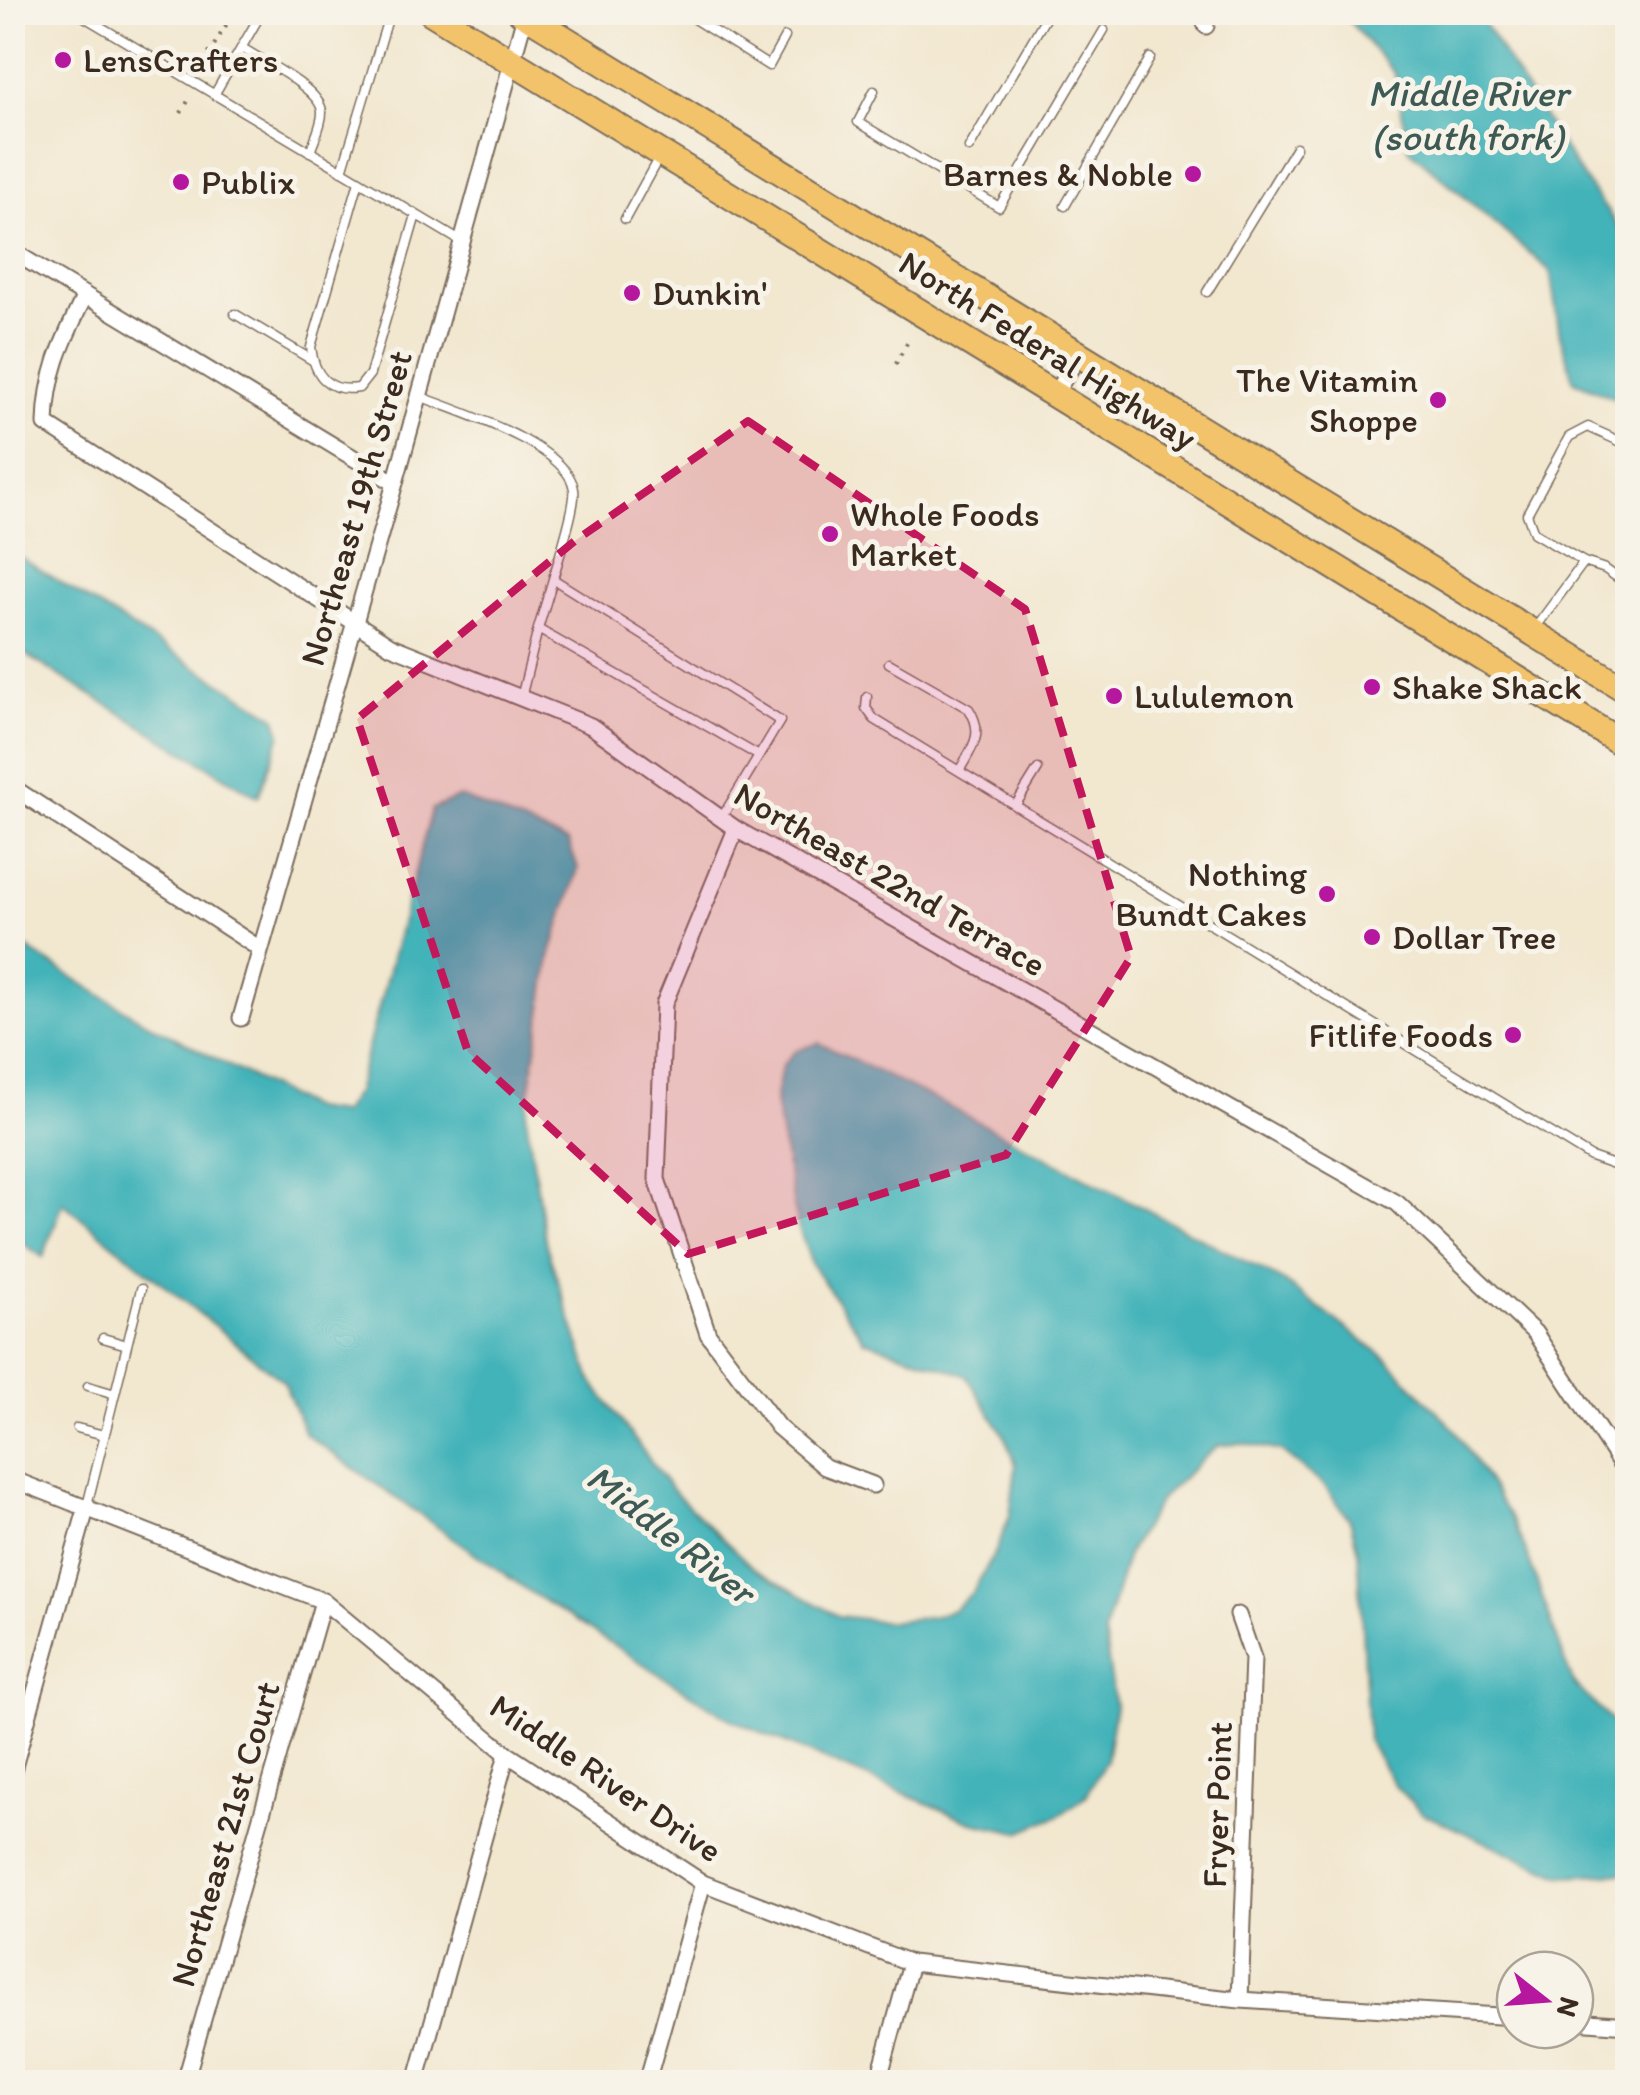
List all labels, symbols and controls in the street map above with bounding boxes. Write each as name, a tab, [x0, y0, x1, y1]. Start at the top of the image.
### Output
place label: LensCrafters	[83, 39, 278, 81]
marker: LensCrafters	[52, 49, 74, 71]
water label: Middle River (south fork)	[1368, 70, 1572, 160]
place label: Barnes & Noble	[943, 153, 1173, 195]
place label: Publix	[201, 161, 295, 203]
marker: Barnes & Noble	[1182, 163, 1204, 185]
marker: Publix	[170, 171, 192, 193]
street label: North Federal Highway	[892, 241, 1204, 459]
place label: Dunkin'	[652, 272, 768, 314]
marker: Dunkin'	[621, 282, 643, 304]
street label: Northeast 19th Street	[291, 346, 421, 670]
place label: The Vitamin Shoppe	[1236, 359, 1418, 441]
marker: The Vitamin Shoppe	[1427, 389, 1449, 411]
place label: Whole Foods Market	[850, 493, 1040, 575]
marker: Whole Foods Market	[819, 523, 841, 545]
place label: Shake Shack	[1392, 666, 1582, 708]
place label: Lululemon	[1134, 675, 1294, 717]
marker: Shake Shack	[1361, 676, 1383, 698]
marker: Lululemon	[1103, 685, 1125, 707]
street label: Northeast 22nd Terrace	[727, 773, 1053, 985]
place label: Nothing Bundt Cakes	[1115, 853, 1307, 935]
marker: Nothing Bundt Cakes	[1316, 883, 1338, 905]
place label: Dollar Tree	[1392, 916, 1556, 958]
marker: Dollar Tree	[1361, 926, 1383, 948]
place label: Fitlife Foods	[1309, 1014, 1493, 1056]
marker: Fitlife Foods	[1502, 1024, 1524, 1046]
water label: Middle River	[578, 1454, 767, 1616]
street label: Northeast 21st Court	[161, 1676, 289, 1992]
street label: Middle River Drive	[482, 1685, 730, 1871]
street label: Fryer Point	[1193, 1721, 1241, 1889]
north arrow	[1495, 1950, 1595, 2050]
text: N	[1550, 1993, 1588, 2021]

